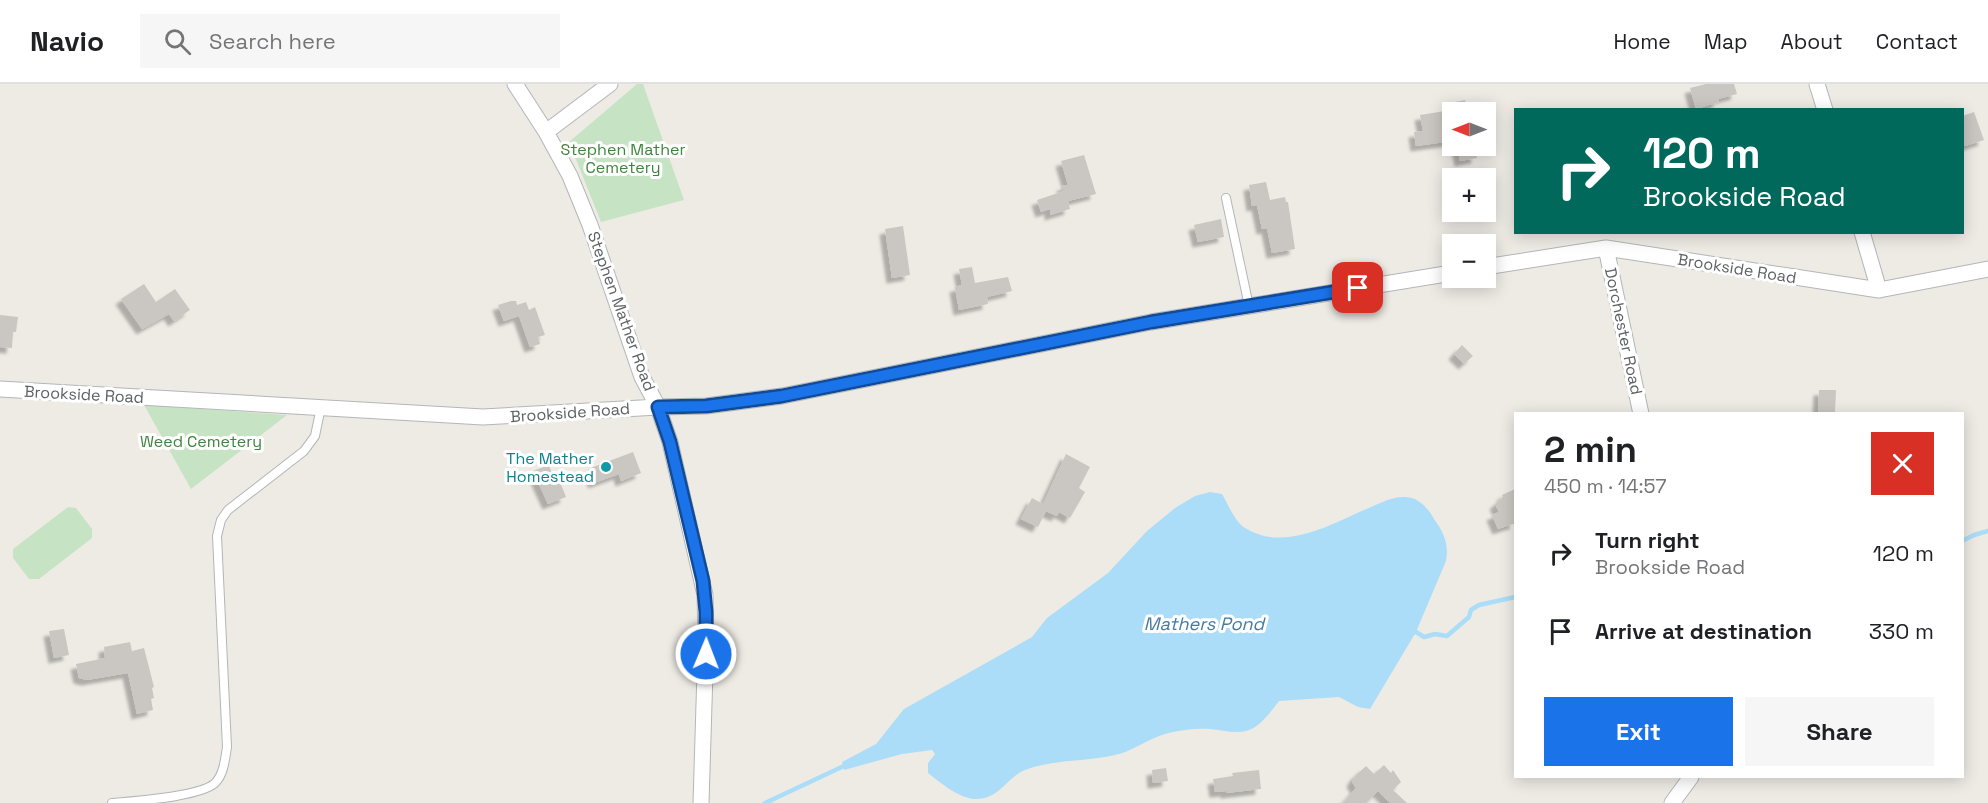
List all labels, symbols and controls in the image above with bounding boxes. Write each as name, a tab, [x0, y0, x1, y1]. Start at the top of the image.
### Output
search box	[140, 14, 560, 68]
text: Navio	[30, 23, 104, 59]
icon: search	[161, 25, 194, 58]
text: Search here	[209, 27, 336, 55]
text: Home	[1613, 28, 1671, 55]
text: Map	[1704, 28, 1748, 55]
text: About	[1781, 28, 1843, 55]
text: Contact	[1876, 28, 1958, 55]
north arrow	[1442, 102, 1496, 156]
map controls	[1442, 102, 1496, 288]
text: 120 m	[1643, 127, 1761, 180]
icon: right	[1544, 132, 1622, 210]
park label: Stephen Mather Cemetery	[560, 139, 686, 178]
button: +	[1442, 168, 1496, 222]
text: Brookside Road	[1643, 179, 1846, 214]
street label: Stephen Mather Road	[583, 228, 660, 394]
button: −	[1442, 234, 1496, 288]
street label: Brookside Road	[1676, 249, 1798, 288]
pin	[1332, 262, 1383, 313]
street label: Dorchester Road	[1600, 266, 1647, 397]
icon: arrive	[1341, 271, 1374, 304]
street label: Brookside Road	[23, 381, 144, 408]
street label: Brookside Road	[509, 398, 631, 427]
text: 2 min	[1544, 427, 1637, 473]
park label: Weed Cemetery	[140, 431, 262, 452]
button: close	[1871, 432, 1934, 495]
place label: The Mather Homestead	[506, 448, 594, 487]
marker: The Mather Homestead	[599, 460, 613, 474]
text: 450 m · 14:57	[1544, 473, 1667, 499]
text: Turn right	[1595, 526, 1700, 554]
icon: right	[1544, 537, 1577, 570]
text: 120 m	[1873, 539, 1934, 567]
text: Brookside Road	[1595, 554, 1745, 580]
water label: Mathers Pond	[1144, 612, 1267, 635]
icon: arrive	[1544, 615, 1577, 648]
text: Arrive at destination	[1595, 617, 1812, 645]
text: 330 m	[1869, 617, 1934, 645]
position arrow	[674, 622, 738, 686]
button: Exit	[1544, 697, 1733, 766]
button: Share	[1745, 697, 1934, 766]

